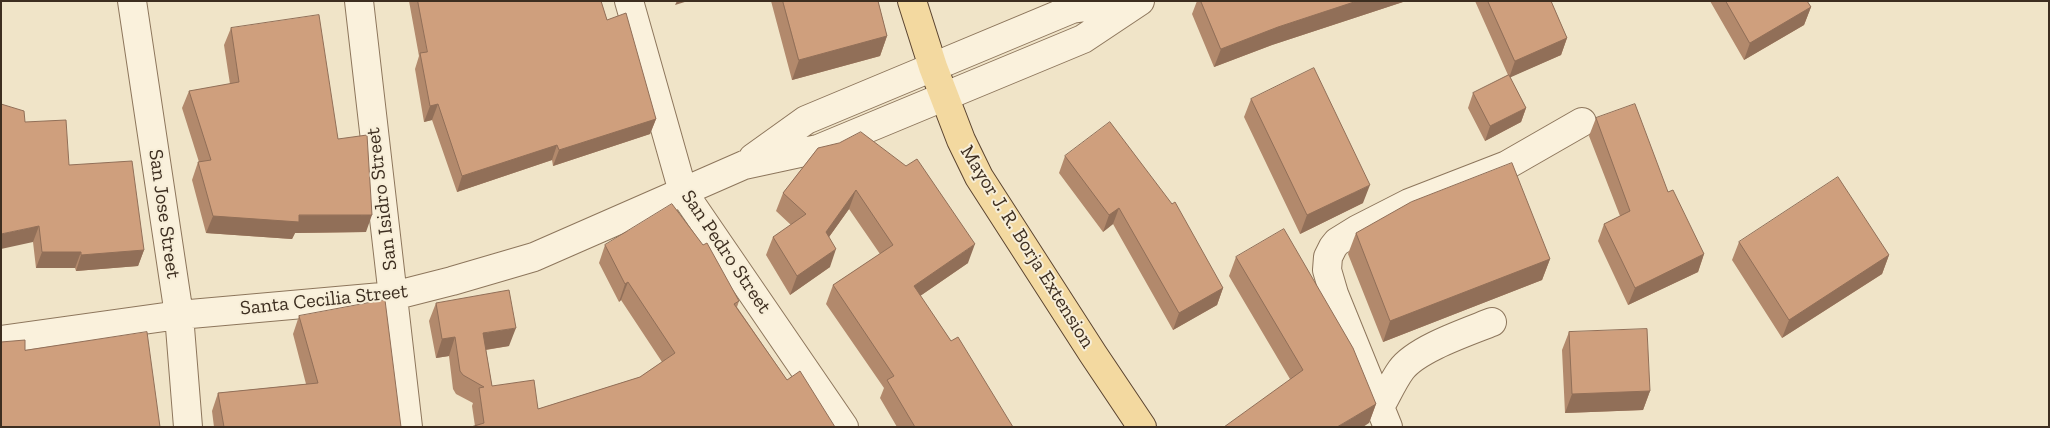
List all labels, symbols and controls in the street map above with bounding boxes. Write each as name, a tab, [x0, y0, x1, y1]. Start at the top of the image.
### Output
street label: San Isidro Street	[361, 126, 403, 272]
street label: Mayor J. R. Borja Extension	[955, 141, 1099, 353]
street label: San Jose Street	[143, 148, 185, 280]
street label: San Pedro Street	[676, 186, 776, 318]
street label: Santa Cecilia Street	[239, 279, 409, 321]

